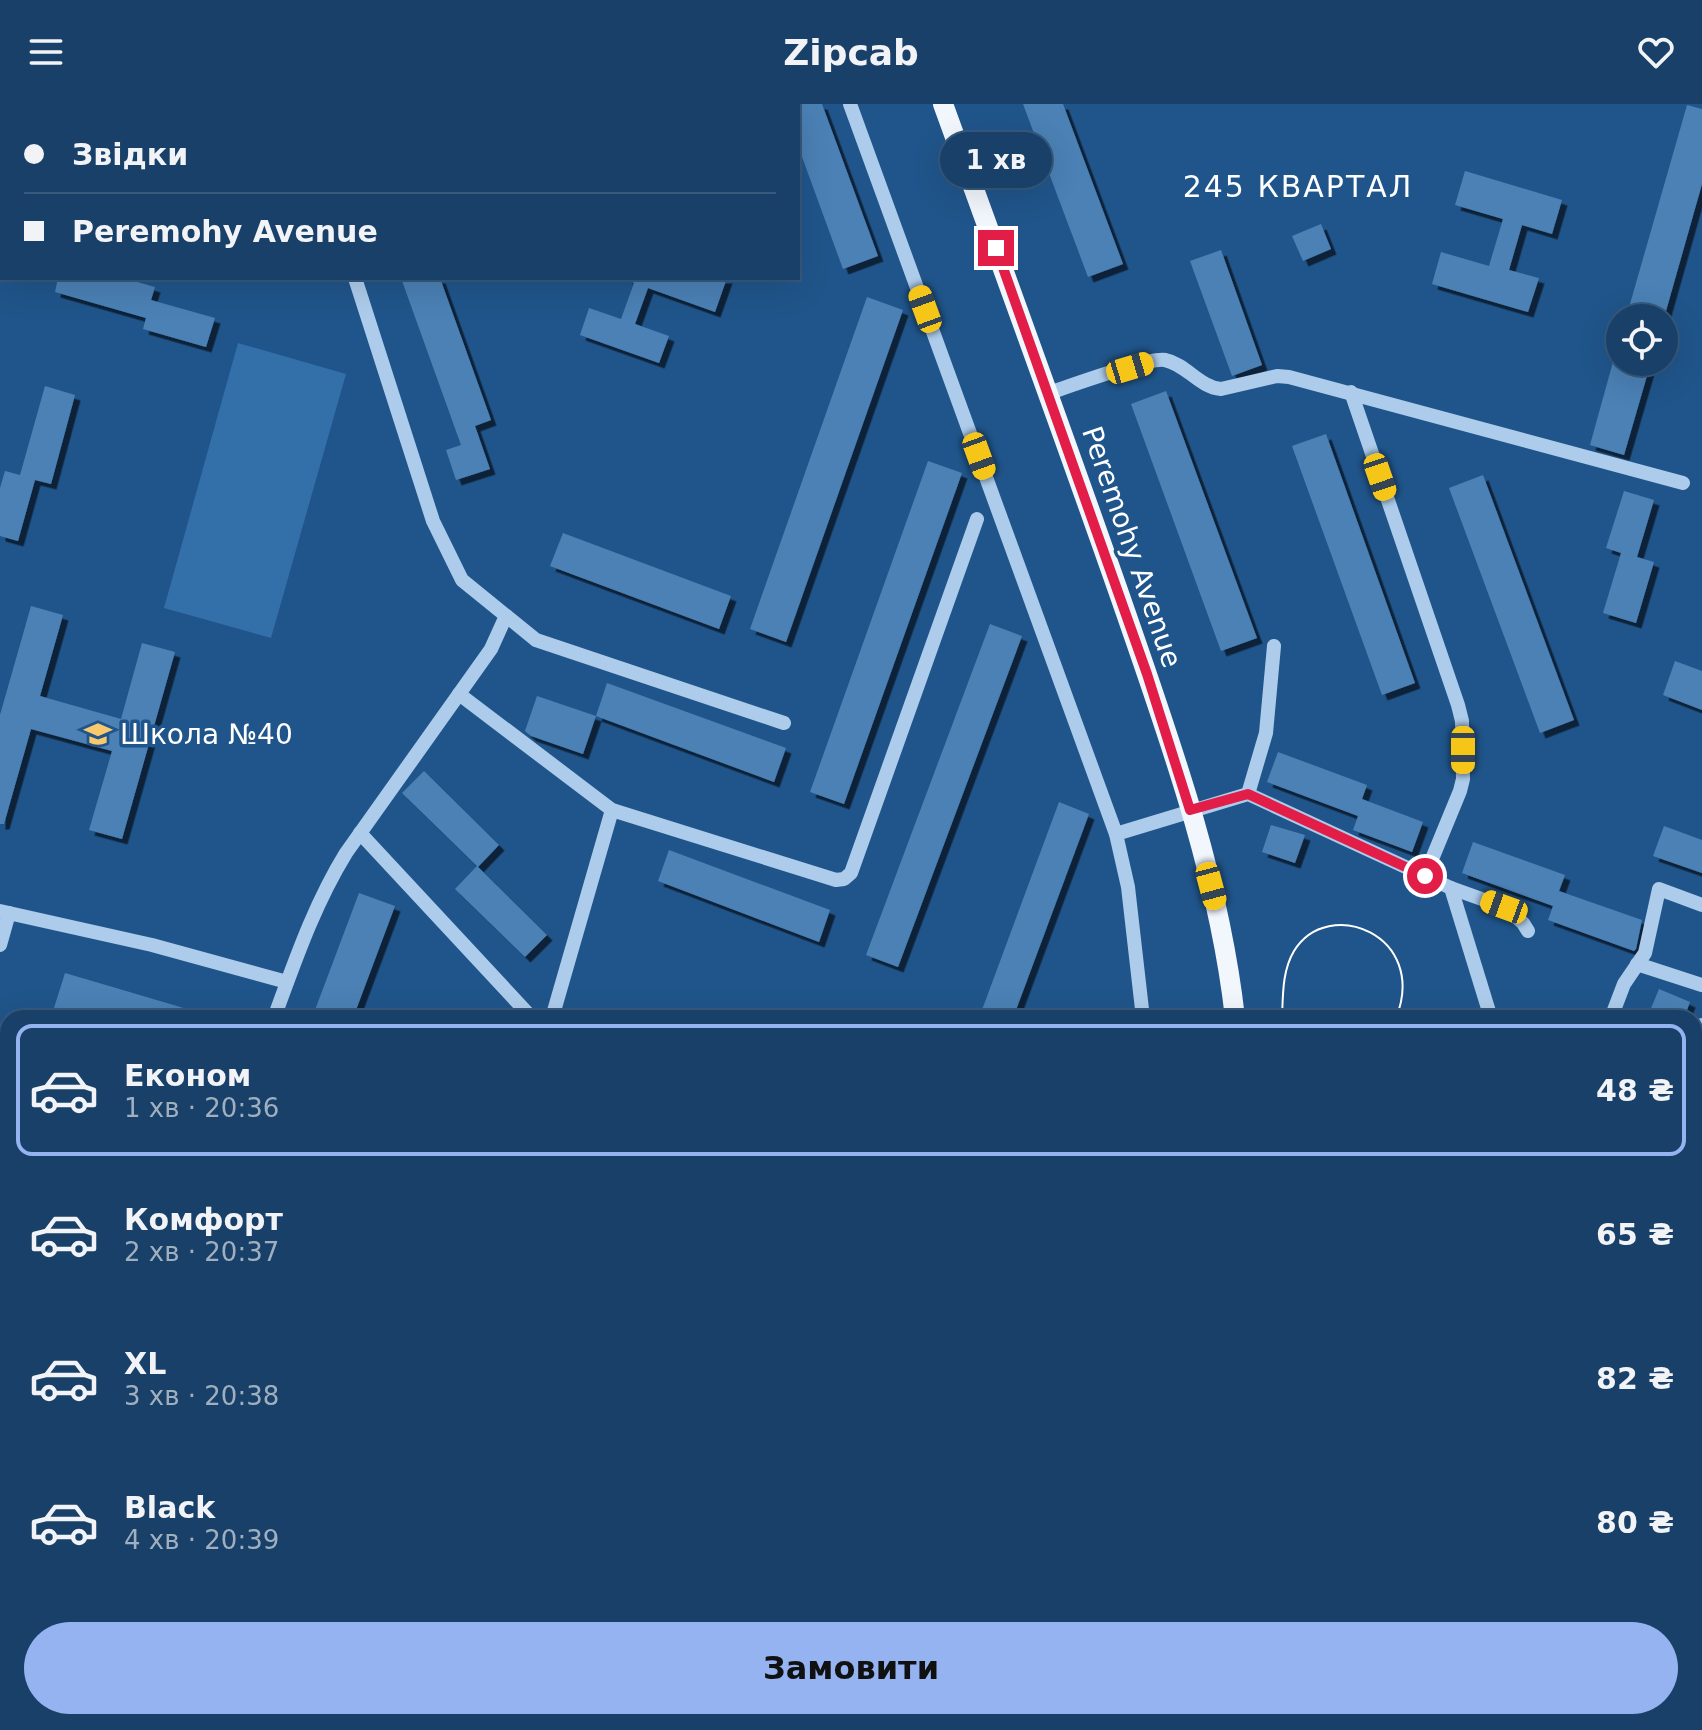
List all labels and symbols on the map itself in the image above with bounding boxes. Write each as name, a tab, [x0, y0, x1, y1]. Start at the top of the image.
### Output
callout: 1 хв	[940, 132, 1052, 188]
district label: 245 КВАРТАЛ	[1183, 169, 1413, 204]
route end	[978, 230, 1014, 266]
car	[906, 282, 944, 336]
car	[1104, 350, 1156, 386]
street label: Peremohy Avenue	[1075, 422, 1189, 672]
car	[960, 429, 998, 483]
car	[1361, 450, 1399, 504]
place label: Школа №40	[120, 718, 293, 751]
school or university icon: Школа №40	[83, 719, 113, 749]
car	[1451, 726, 1475, 774]
route start	[1407, 858, 1443, 894]
car	[1193, 860, 1229, 912]
car	[1477, 888, 1531, 926]

